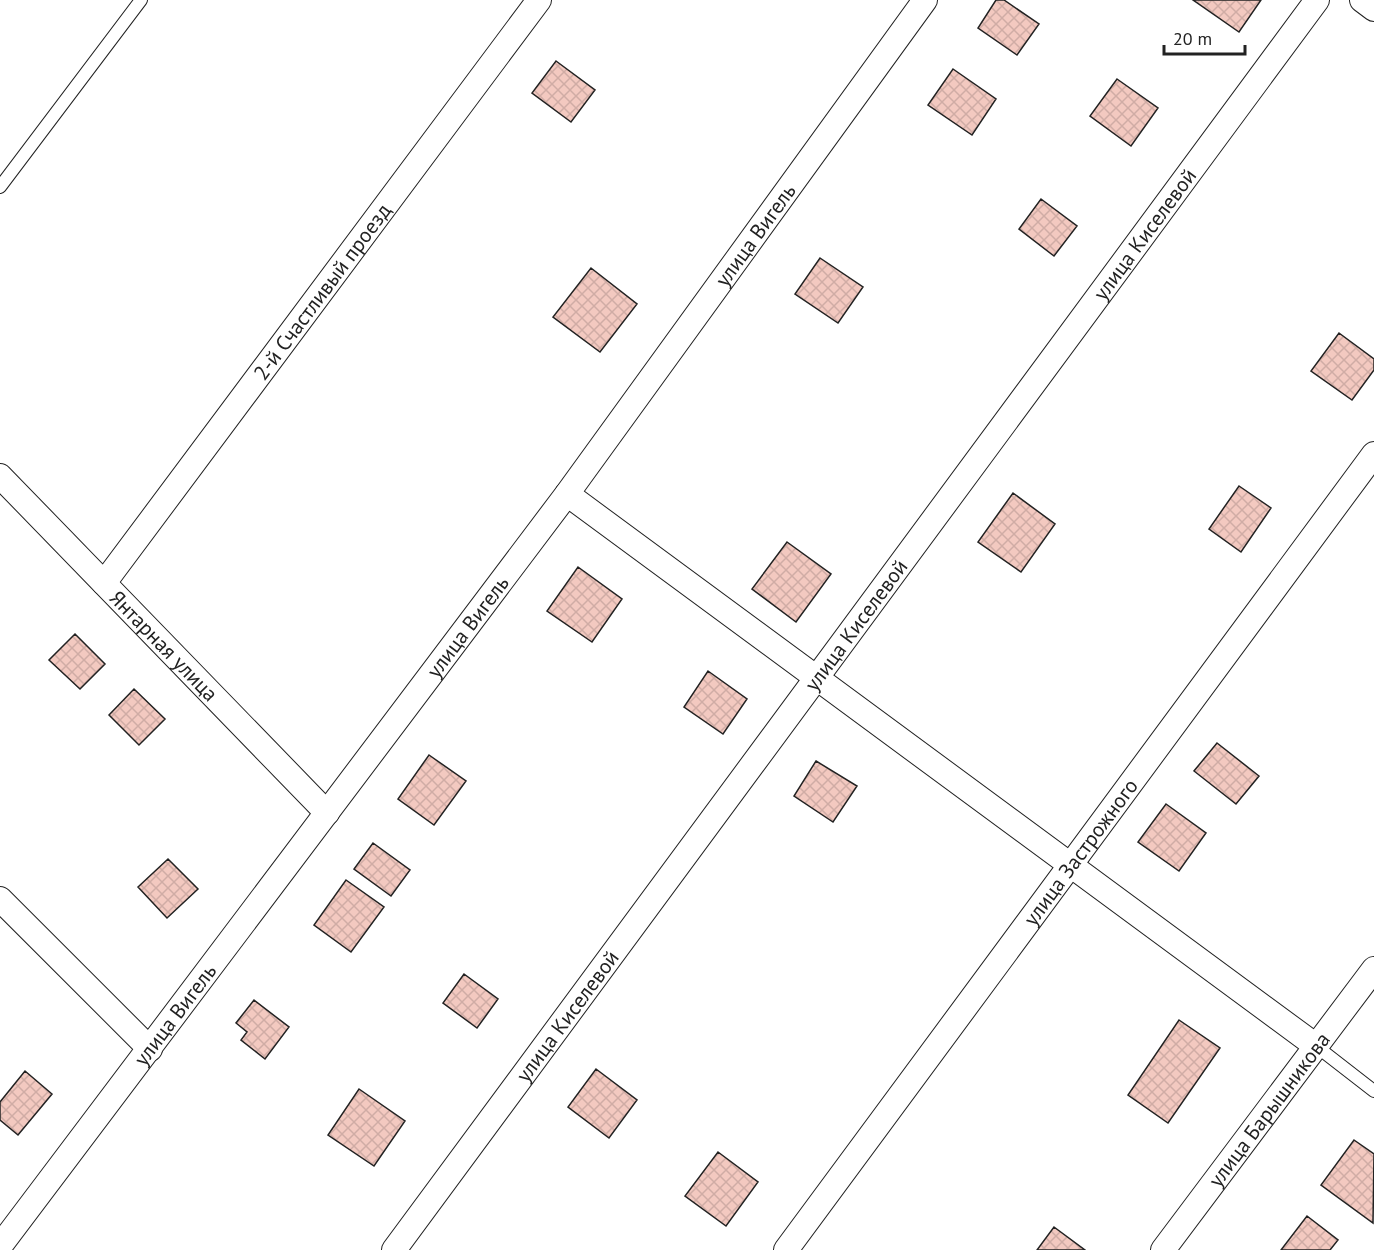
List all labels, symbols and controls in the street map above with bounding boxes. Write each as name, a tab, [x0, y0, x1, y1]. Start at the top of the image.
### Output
scale bar	[1164, 18, 1245, 56]
text: 20 m	[1173, 27, 1212, 50]
street label: улица Киселевой	[1087, 163, 1202, 305]
street label: улица Вигель	[709, 178, 801, 292]
street label: 2-й Счастливый проезд	[247, 198, 396, 385]
street label: улица Киселевой	[798, 554, 913, 696]
street label: улица Вигель	[420, 570, 514, 683]
street label: Янтарная улица	[104, 584, 224, 707]
street label: улица Застрожного	[1017, 773, 1143, 931]
street label: улица Киселевой	[509, 945, 624, 1087]
street label: улица Вигель	[127, 958, 222, 1071]
street label: улица Барышникова	[1202, 1027, 1335, 1192]

